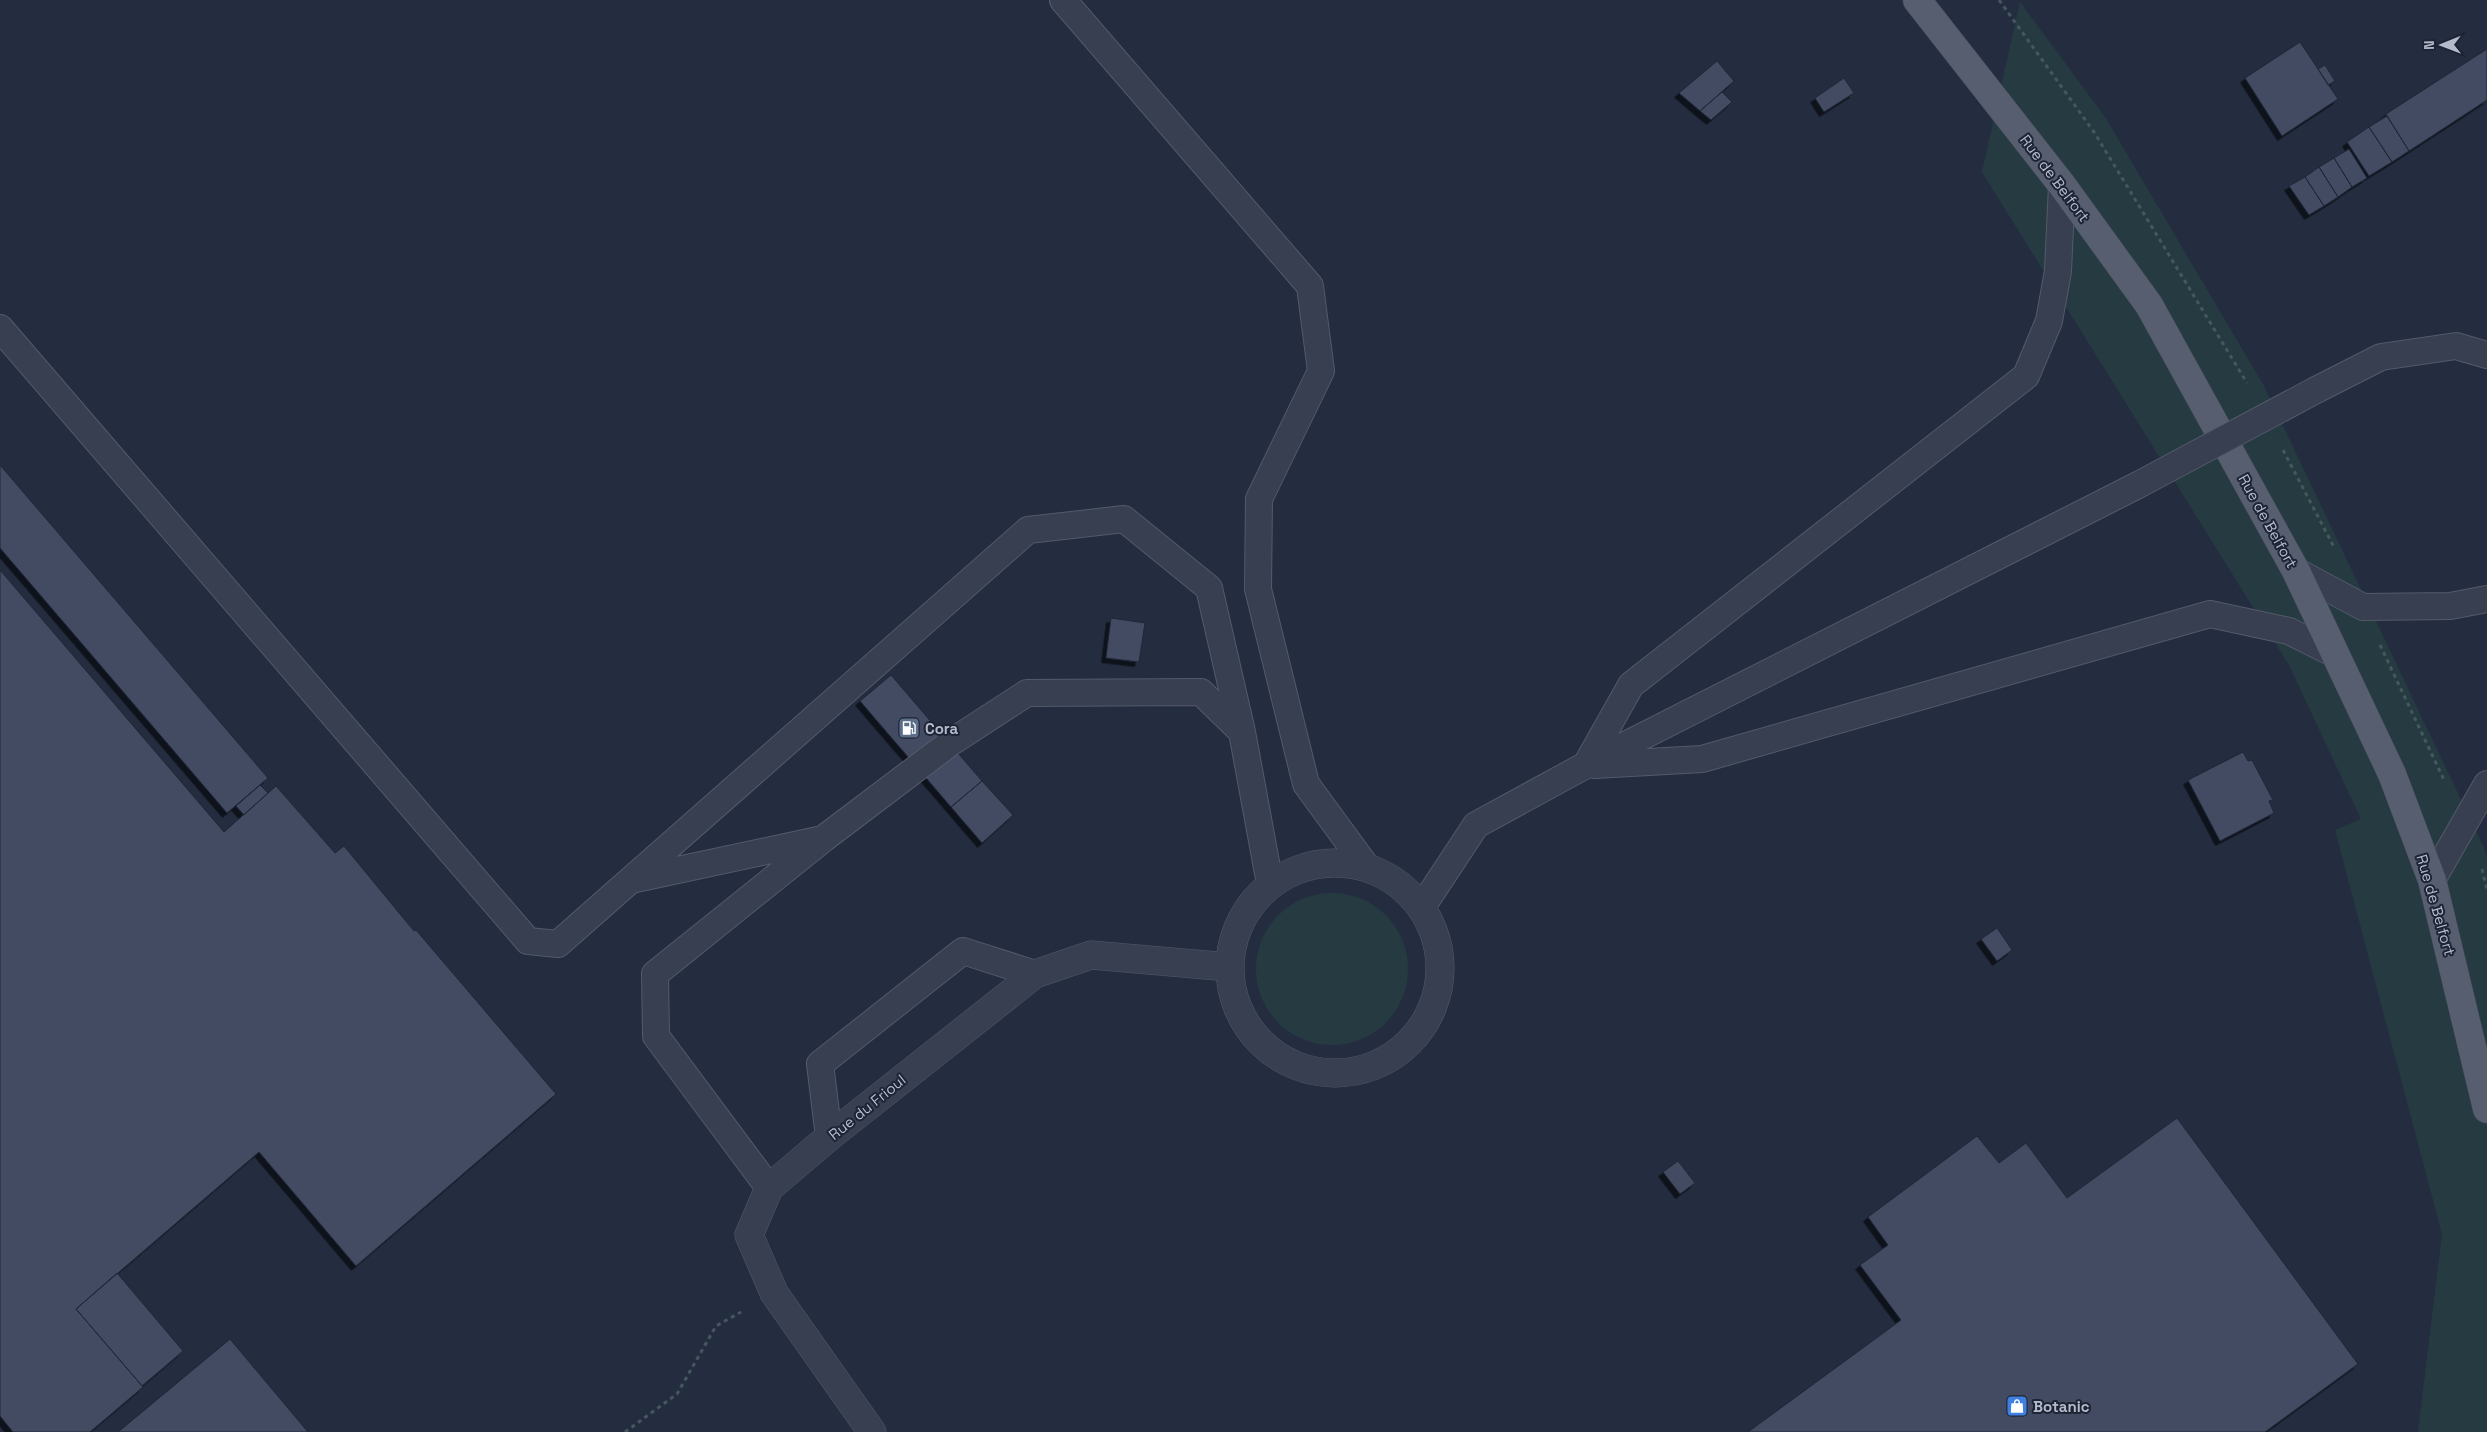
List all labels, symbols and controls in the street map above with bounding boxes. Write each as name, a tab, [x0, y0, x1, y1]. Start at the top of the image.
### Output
north arrow	[2417, 20, 2467, 70]
text: N	[2420, 40, 2438, 50]
street label: Rue de Belfort	[2016, 131, 2094, 225]
street label: Rue de Belfort	[2234, 471, 2302, 571]
fuel station icon: Cora	[897, 716, 921, 740]
place label: Cora	[925, 719, 959, 738]
street label: Rue de Belfort	[2412, 852, 2460, 958]
street label: Rue du Frioul	[825, 1070, 909, 1144]
shop icon: Botanic	[2005, 1394, 2029, 1418]
place label: Botanic	[2033, 1397, 2090, 1416]

